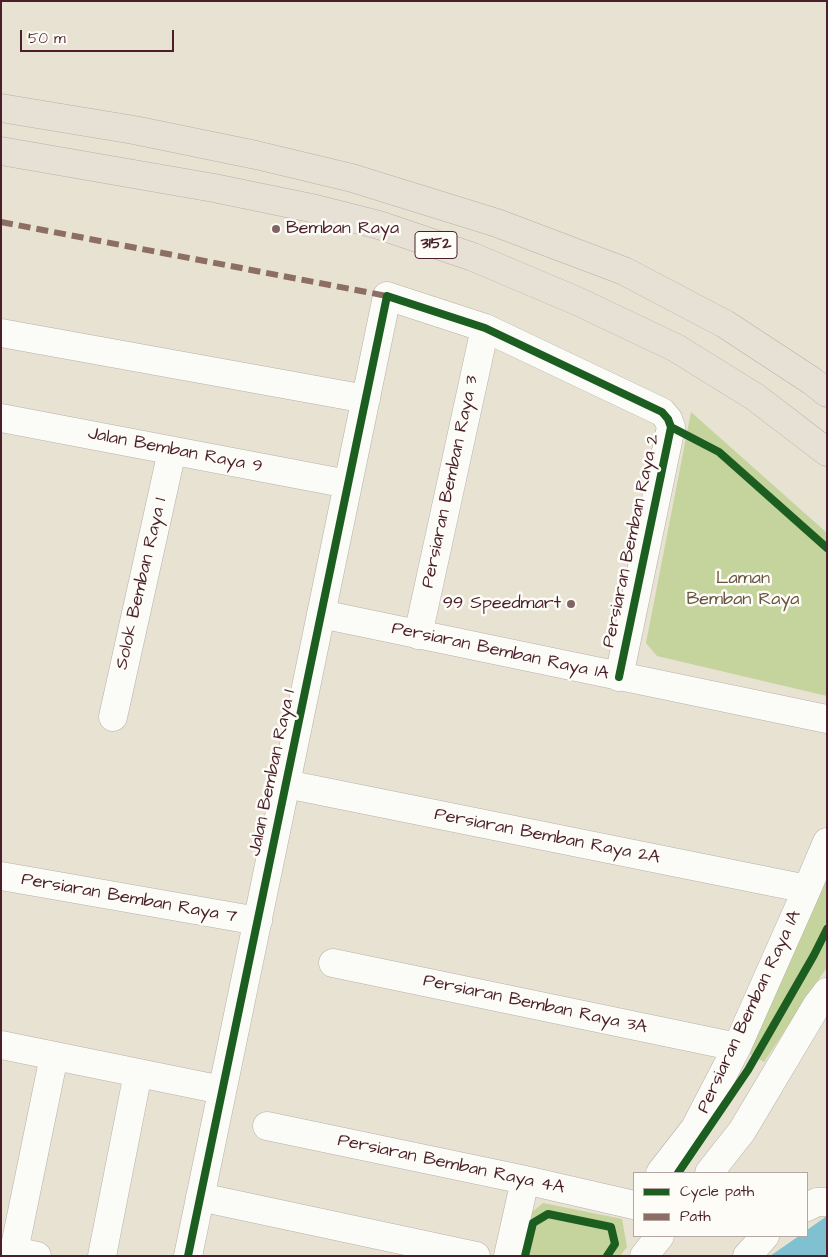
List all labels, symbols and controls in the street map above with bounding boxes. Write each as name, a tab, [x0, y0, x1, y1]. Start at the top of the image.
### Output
scale bar	[22, 20, 176, 52]
text: 50 m	[28, 28, 66, 49]
place label: Bemban Raya	[286, 218, 399, 240]
marker: Bemban Raya	[270, 223, 282, 235]
road number: 3152	[415, 232, 457, 258]
street label: Persiaran Bemban Raya 3	[418, 374, 484, 590]
street label: Jalan Bemban Raya 9	[86, 423, 264, 479]
street label: Persiaran Bemban Raya 2	[599, 432, 665, 650]
street label: Solok Bemban Raya 1	[112, 496, 172, 672]
park label: Laman Bemban Raya	[686, 568, 800, 610]
place label: 99 Speedmart	[443, 593, 561, 615]
marker: 99 Speedmart	[565, 598, 577, 610]
street label: Persiaran Bemban Raya 1A	[389, 618, 611, 686]
street label: Jalan Bemban Raya 1	[245, 688, 301, 858]
street label: Persiaran Bemban Raya 2A	[432, 805, 662, 869]
street label: Persiaran Bemban Raya 7	[19, 869, 239, 929]
street label: Persiaran Bemban Raya 1A	[693, 907, 807, 1117]
street label: Persiaran Bemban Raya 3A	[421, 971, 649, 1039]
street label: Persiaran Bemban Raya 4A	[336, 1130, 566, 1200]
legend	[633, 1172, 808, 1237]
text: Cycle path	[680, 1181, 754, 1202]
text: Path	[680, 1206, 711, 1227]

